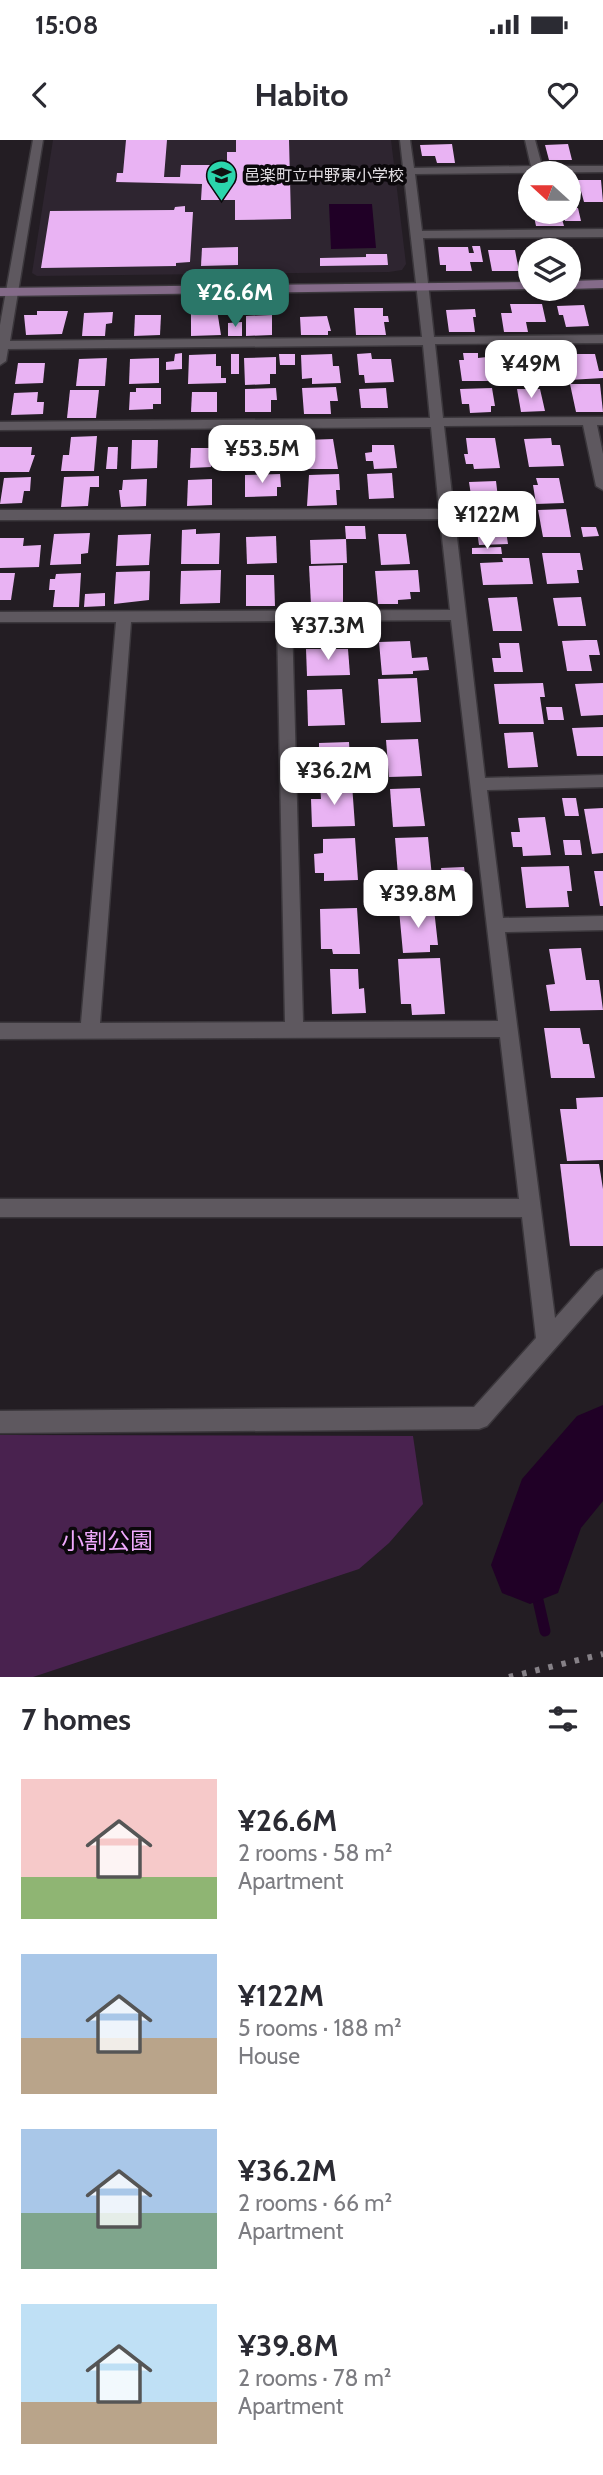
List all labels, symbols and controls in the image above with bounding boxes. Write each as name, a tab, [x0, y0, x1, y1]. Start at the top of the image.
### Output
text: 15:08	[35, 9, 98, 41]
text: Habito	[254, 75, 349, 114]
icon: back	[21, 76, 59, 114]
icon: heart	[544, 76, 582, 114]
school or university icon: 邑楽町立中野東小学校	[204, 158, 238, 202]
north arrow	[518, 161, 581, 224]
map controls	[518, 161, 581, 301]
place label: 邑楽町立中野東小学校	[244, 166, 404, 185]
button: layers	[518, 238, 581, 301]
pin: ¥26.6M	[178, 270, 292, 329]
text: ¥26.6M	[197, 278, 273, 306]
pin: ¥49M	[490, 341, 572, 400]
text: ¥49M	[501, 349, 561, 377]
pin: ¥53.5M	[205, 426, 319, 485]
text: ¥53.5M	[224, 434, 300, 462]
pin: ¥122M	[438, 492, 536, 551]
text: ¥122M	[454, 500, 520, 528]
pin: ¥37.3M	[271, 602, 385, 662]
text: ¥37.3M	[291, 611, 365, 639]
pin: ¥36.2M	[277, 748, 391, 807]
text: ¥36.2M	[296, 756, 372, 784]
pin: ¥39.8M	[361, 870, 475, 930]
text: ¥39.8M	[380, 879, 456, 907]
park label: 小割公園	[61, 1527, 153, 1555]
icon: filters	[544, 1700, 582, 1738]
text: 7 homes	[21, 1701, 131, 1738]
text: ¥26.6M	[238, 1802, 337, 1839]
icon: home	[77, 1807, 161, 1891]
text: 2 rooms · 58 m²	[238, 1839, 392, 1867]
text: Apartment	[238, 1867, 343, 1895]
text: ¥122M	[238, 1977, 324, 2014]
icon: home	[77, 1982, 161, 2066]
text: 5 rooms · 188 m²	[238, 2014, 402, 2042]
text: House	[238, 2042, 300, 2070]
text: ¥36.2M	[238, 2152, 337, 2189]
icon: home	[77, 2157, 161, 2241]
text: 2 rooms · 66 m²	[238, 2189, 392, 2217]
text: Apartment	[238, 2217, 343, 2245]
text: ¥39.8M	[238, 2327, 338, 2364]
icon: home	[77, 2332, 161, 2416]
text: 2 rooms · 78 m²	[238, 2364, 392, 2392]
text: Apartment	[238, 2392, 343, 2420]

